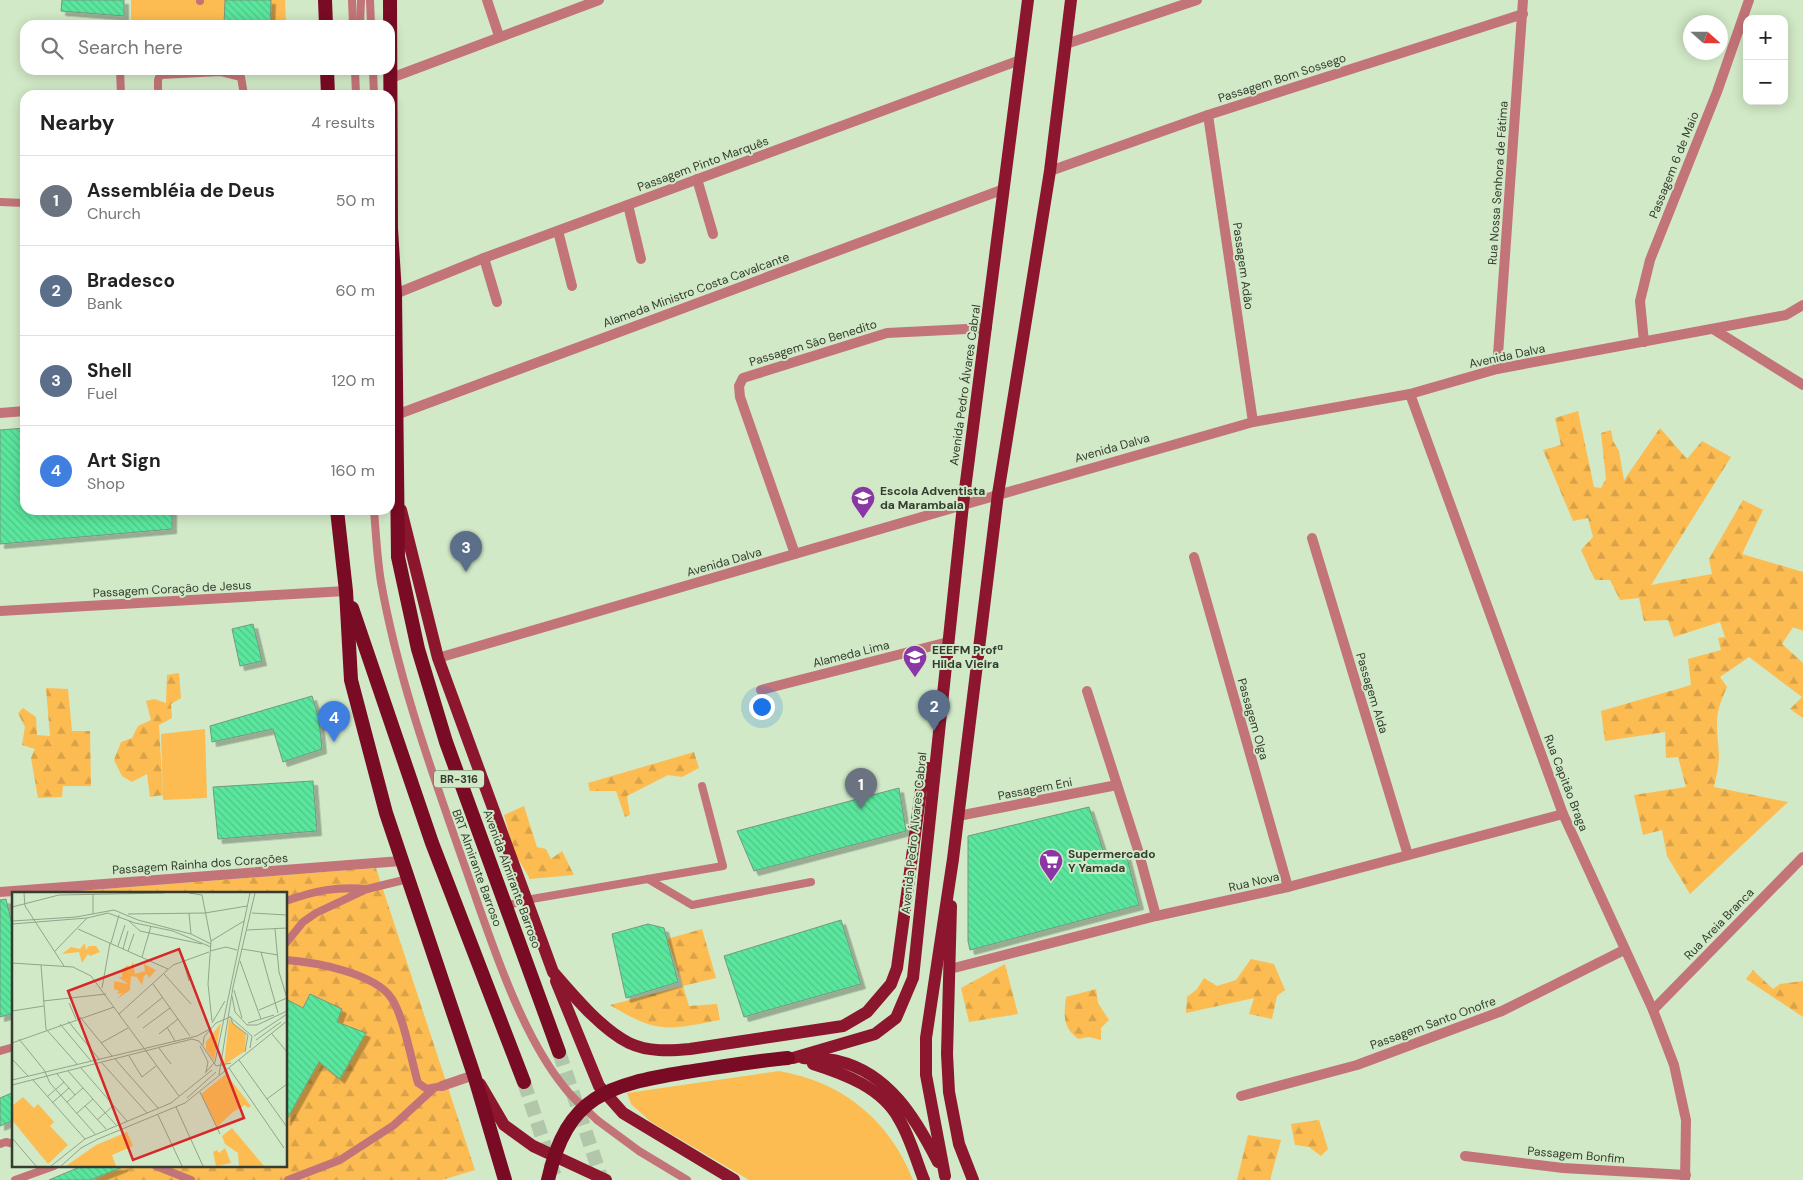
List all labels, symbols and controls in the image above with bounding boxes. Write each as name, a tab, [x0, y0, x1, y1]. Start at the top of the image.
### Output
north arrow	[1683, 15, 1728, 60]
map controls	[1743, 15, 1788, 105]
button: +	[1743, 15, 1788, 60]
search box	[20, 20, 395, 75]
icon: search	[38, 34, 66, 62]
text: Search here	[78, 35, 183, 60]
street label: Passagem Bom Sossego	[1216, 50, 1348, 106]
button: −	[1743, 60, 1788, 105]
street label: Rua Nossa Senhora de Fátima	[1484, 100, 1512, 266]
text: Nearby	[40, 109, 114, 137]
street label: Passagem 6 de Maio	[1645, 109, 1703, 221]
text: 4 results	[311, 112, 375, 133]
street label: Passagem Pinto Marquês	[635, 133, 771, 195]
text: Assembléia de Deus	[87, 178, 275, 203]
text: 1	[53, 190, 59, 211]
text: 50 m	[336, 190, 375, 211]
text: Church	[87, 203, 141, 224]
street label: Passagem Adão	[1229, 221, 1257, 311]
street label: Alameda Ministro Costa Cavalcante	[601, 249, 792, 331]
text: Bradesco	[87, 268, 175, 293]
text: 2	[51, 280, 61, 301]
text: 60 m	[335, 280, 375, 301]
text: Bank	[87, 293, 123, 314]
street label: Avenida Pedro Álvares Cabral	[946, 303, 984, 467]
street label: Passagem São Benedito	[747, 316, 879, 370]
street label: Avenida Dalva	[1468, 340, 1546, 372]
text: Shell	[87, 358, 132, 383]
text: 3	[51, 370, 61, 391]
text: 120 m	[331, 370, 375, 391]
text: Fuel	[87, 383, 117, 404]
street label: Avenida Dalva	[1073, 430, 1151, 466]
text: Art Sign	[87, 448, 161, 473]
text: 4	[51, 460, 61, 481]
text: 160 m	[331, 460, 375, 481]
text: Shop	[87, 473, 125, 494]
place label: Escola Adventista da Marambaia	[880, 483, 985, 513]
school or university icon: Escola Adventista da Marambaia	[850, 485, 876, 519]
pin: 3	[450, 531, 482, 572]
street label: Avenida Dalva	[685, 544, 763, 580]
street label: Passagem Coração de Jesus	[92, 577, 252, 601]
street label: Alameda Lima	[811, 637, 891, 671]
place label: EEEFM Profª Hilda Vieira	[932, 642, 1003, 672]
school or university icon: EEEFM Profª Hilda Vieira	[902, 644, 928, 678]
street label: Passagem Alda	[1352, 651, 1392, 735]
street label: Passagem Olga	[1234, 676, 1272, 762]
pin: 2	[918, 690, 950, 731]
your location	[749, 694, 775, 720]
pin: 4	[318, 701, 350, 742]
street label: Rua Capitão Braga	[1540, 732, 1592, 834]
street label: Avenida Pedro Álvares Cabral	[898, 751, 930, 915]
pin: 1	[845, 768, 877, 809]
road number: BR-316	[434, 771, 484, 788]
street label: Passagem Eni	[996, 774, 1074, 804]
street label: BRT Almirante Barroso	[448, 807, 506, 929]
street label: Avenida Almirante Barroso	[479, 807, 545, 951]
place label: Supermercado Y Yamada	[1068, 846, 1155, 876]
supermarket icon: Supermercado Y Yamada	[1038, 848, 1064, 882]
street label: Passagem Rainha dos Corações	[112, 850, 288, 878]
street label: Rua Nova	[1227, 868, 1281, 896]
street label: Rua Areia Branca	[1681, 885, 1757, 963]
inset map	[12, 892, 288, 1168]
street label: Passagem Santo Onofre	[1368, 993, 1498, 1053]
street label: Passagem Bonfim	[1527, 1143, 1625, 1167]

